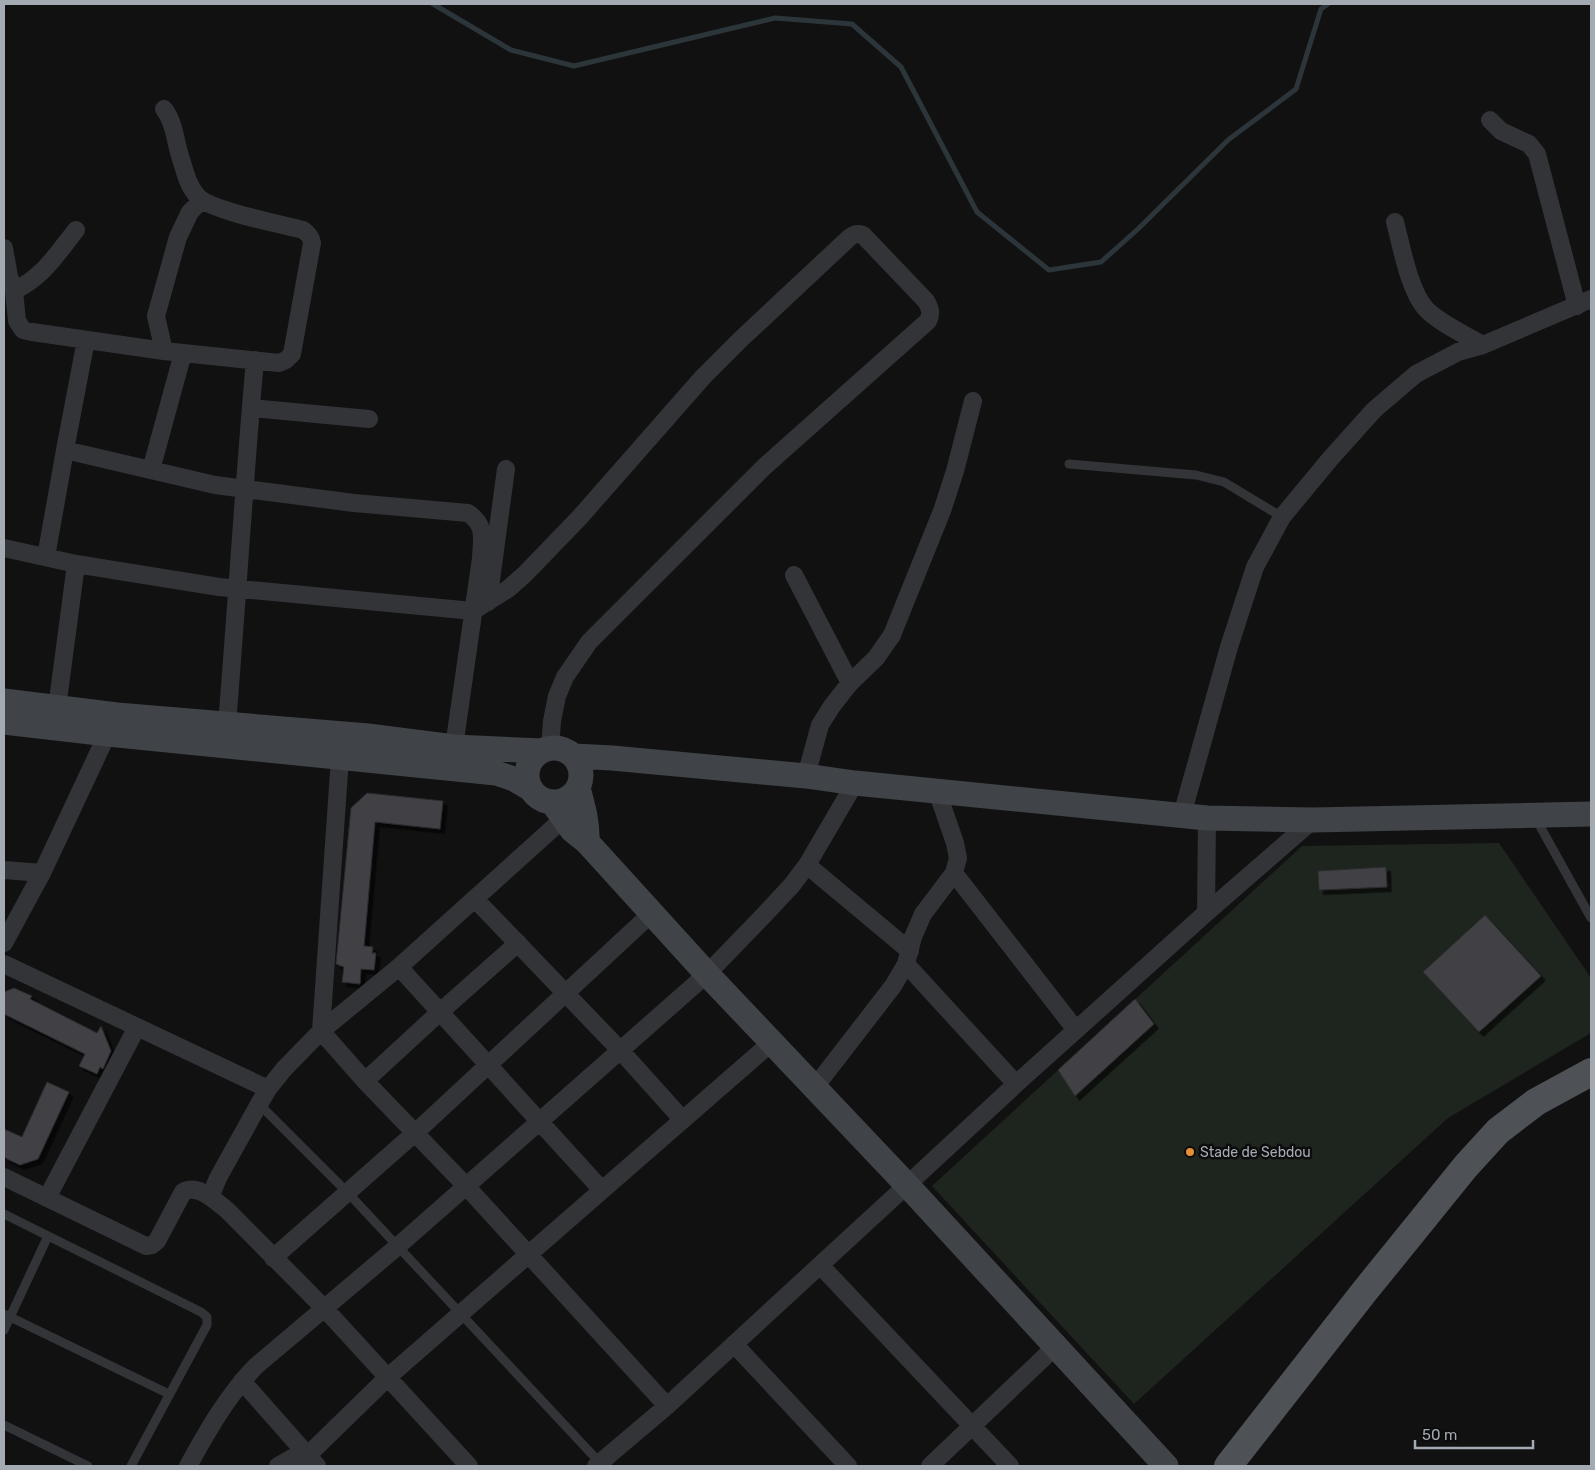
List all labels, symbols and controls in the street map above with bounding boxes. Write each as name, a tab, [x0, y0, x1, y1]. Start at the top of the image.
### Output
place label: Stade de Sebdou	[1200, 1144, 1311, 1161]
marker: Stade de Sebdou	[1184, 1146, 1196, 1158]
scale bar	[1415, 1418, 1532, 1450]
text: 50 m	[1422, 1426, 1457, 1444]

